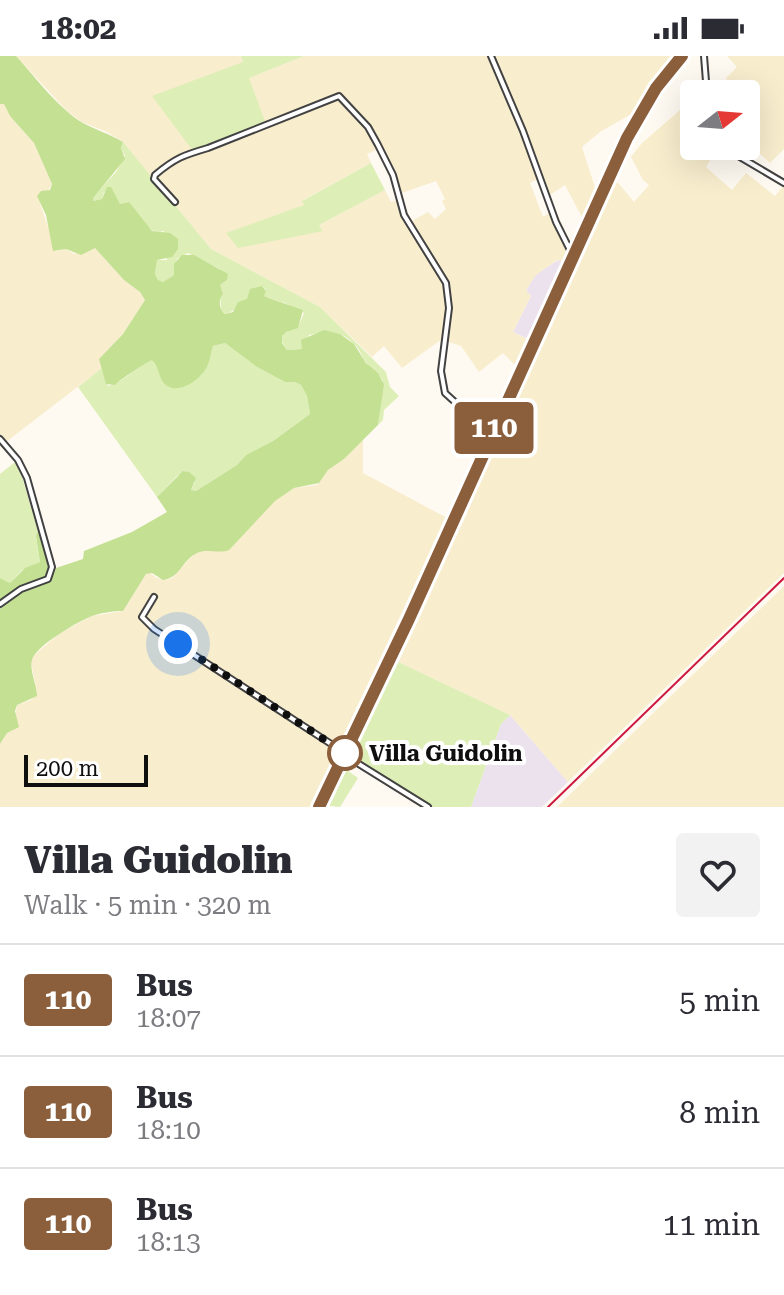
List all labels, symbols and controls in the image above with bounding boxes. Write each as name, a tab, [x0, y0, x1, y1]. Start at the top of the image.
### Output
text: 18:02	[40, 11, 117, 46]
north arrow	[680, 80, 760, 160]
map controls	[680, 80, 760, 160]
line badge: 110	[448, 402, 540, 454]
text: 110	[470, 411, 518, 444]
your location	[158, 624, 198, 664]
marker: Villa Guidolin	[328, 736, 362, 770]
place label: Villa Guidolin	[369, 741, 523, 766]
scale bar	[24, 751, 148, 787]
text: 200 m	[36, 756, 99, 781]
button: heart	[676, 833, 760, 917]
text: Villa Guidolin	[24, 838, 293, 882]
text: Walk · 5 min · 320 m	[24, 890, 271, 920]
text: Bus	[136, 968, 193, 1003]
text: 110	[44, 983, 92, 1016]
text: 5 min	[679, 983, 760, 1018]
text: 18:07	[136, 1003, 201, 1033]
text: Bus	[136, 1080, 193, 1115]
text: 110	[44, 1095, 92, 1128]
text: 8 min	[679, 1095, 760, 1130]
text: 18:10	[136, 1115, 201, 1145]
text: Bus	[136, 1192, 193, 1227]
text: 110	[44, 1207, 92, 1240]
text: 11 min	[663, 1207, 760, 1242]
text: 18:13	[136, 1227, 201, 1257]

